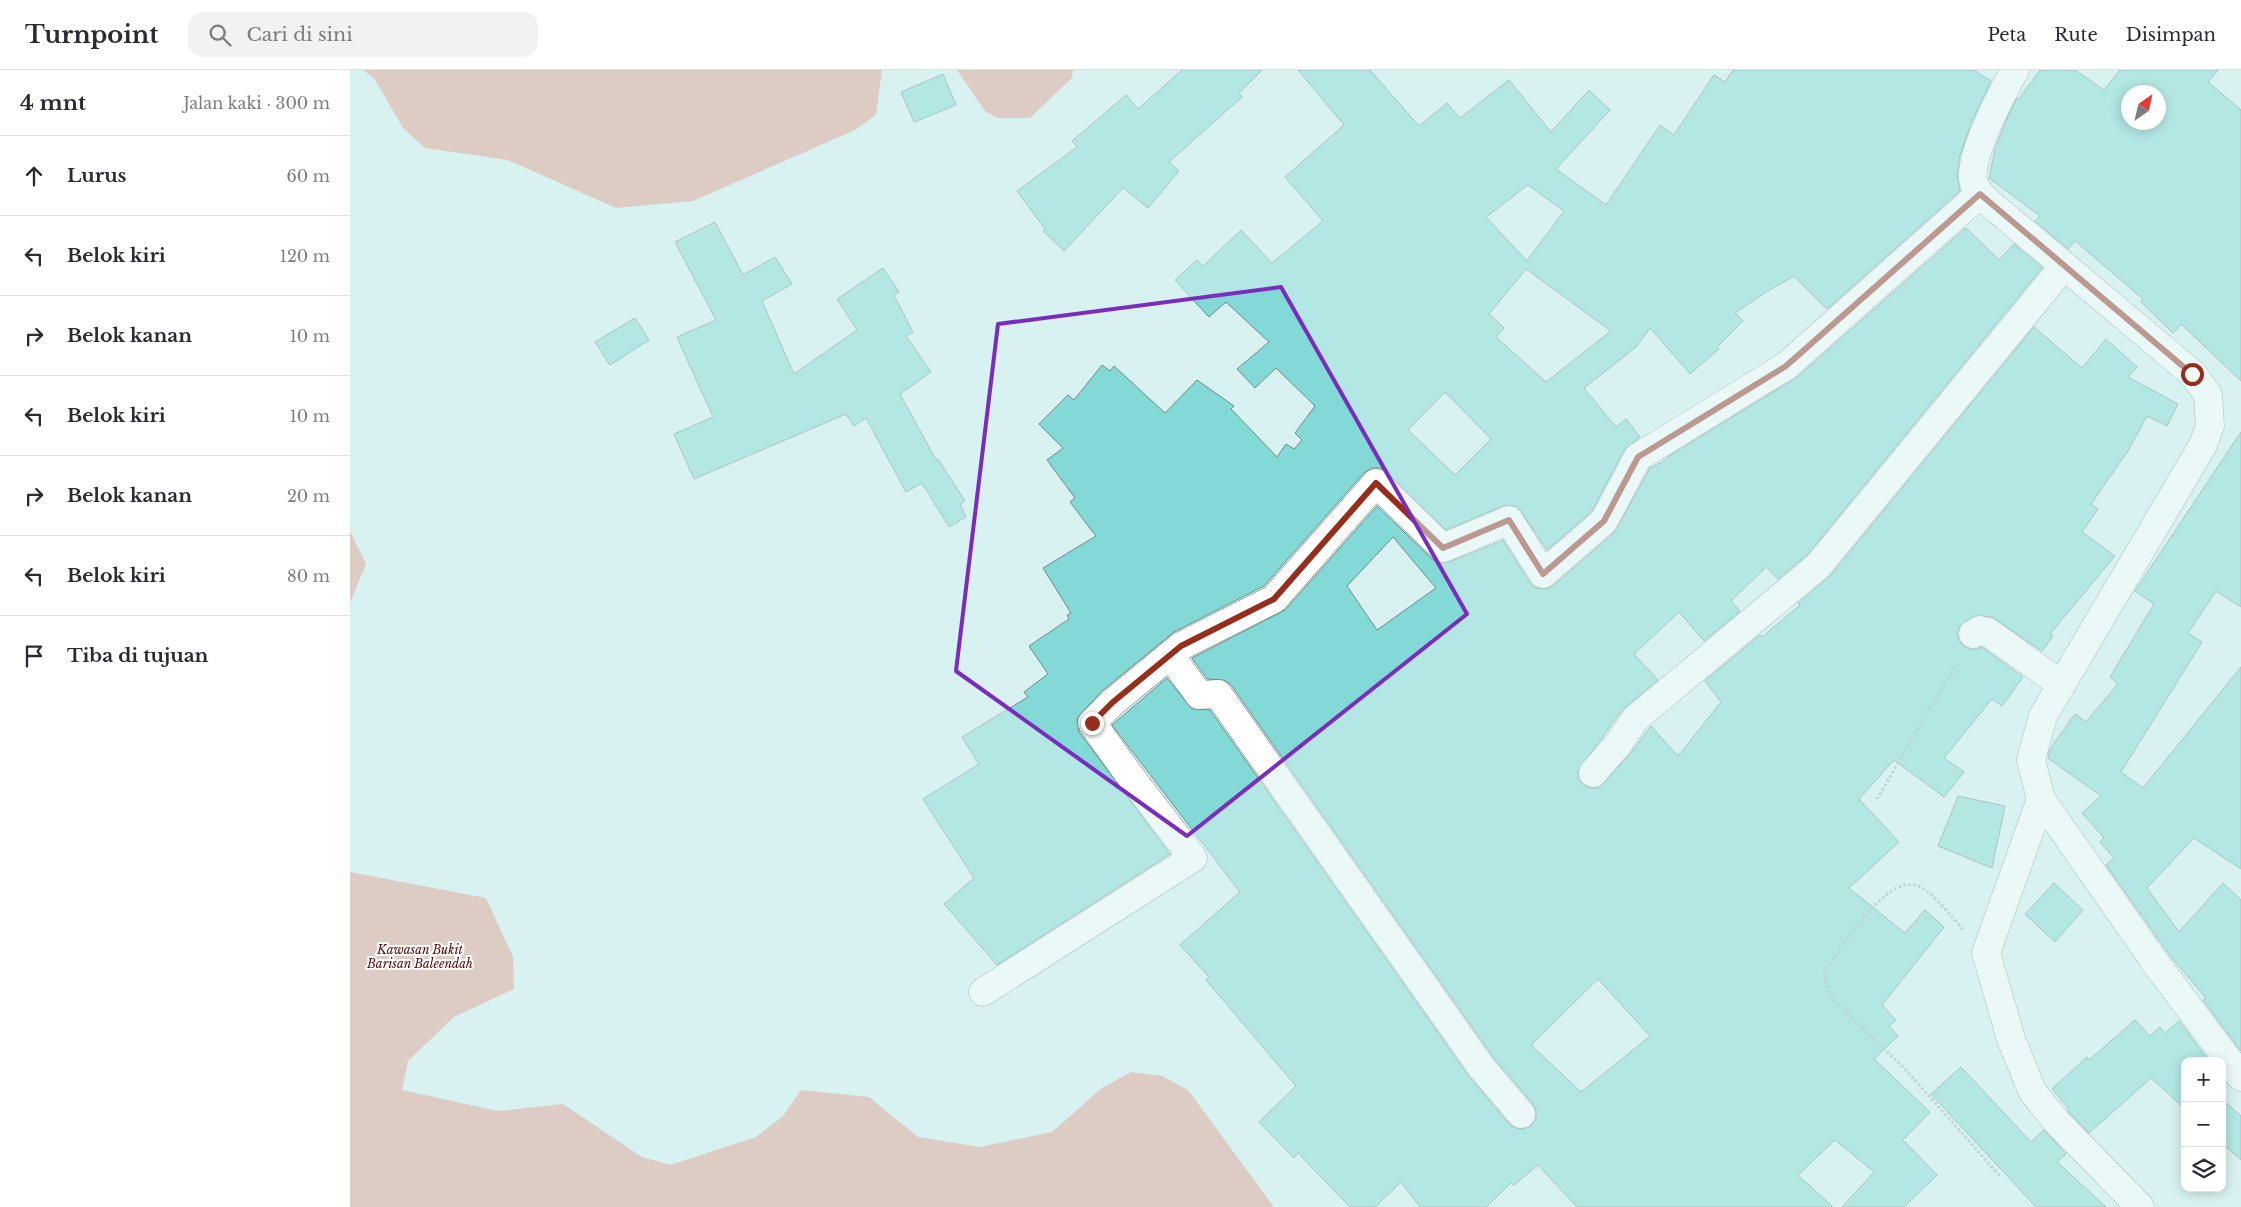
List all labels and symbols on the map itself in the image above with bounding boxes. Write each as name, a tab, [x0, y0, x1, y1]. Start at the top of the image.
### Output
north arrow	[2121, 85, 2166, 130]
route start	[2181, 363, 2204, 386]
route end	[1081, 712, 1104, 735]
park label: Kawasan Bukit Barisan Baleendah	[366, 942, 473, 971]

